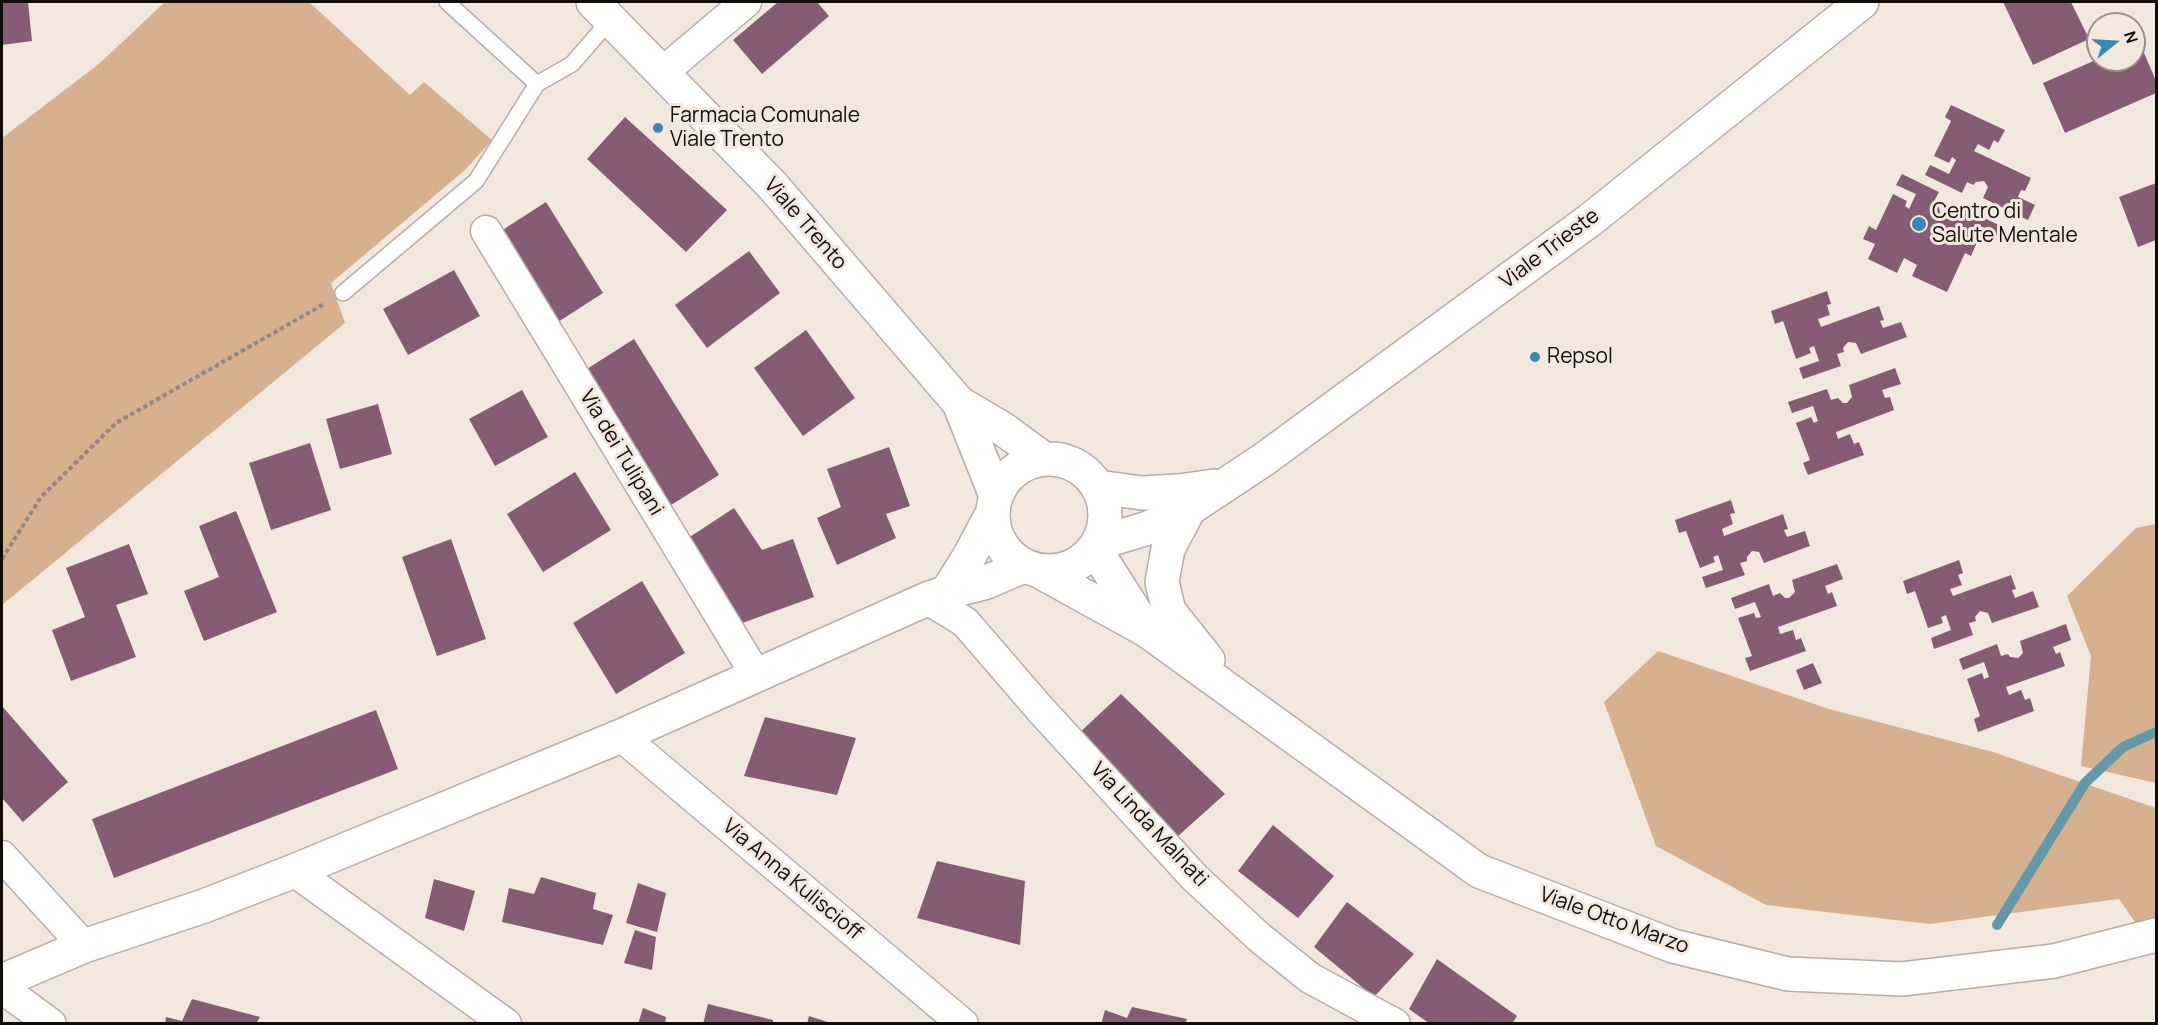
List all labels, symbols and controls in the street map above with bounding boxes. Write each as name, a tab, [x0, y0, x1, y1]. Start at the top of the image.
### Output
north arrow	[2086, 12, 2146, 72]
text: N	[2119, 28, 2143, 46]
place label: Farmacia Comunale Viale Trento	[670, 103, 860, 153]
marker: Farmacia Comunale Viale Trento	[651, 121, 665, 135]
street label: Viale Trento	[758, 173, 852, 275]
place label: Centro di Salute Mentale	[1932, 199, 2078, 249]
street label: Viale Trieste	[1495, 204, 1605, 294]
marker: Centro di Salute Mentale	[1910, 215, 1928, 233]
place label: Repsol	[1547, 344, 1613, 370]
marker: Repsol	[1528, 350, 1542, 364]
street label: Via dei Tulipani	[574, 386, 668, 520]
street label: Via Linda Malnati	[1085, 758, 1213, 892]
street label: Via Anna Kuliscioff	[717, 814, 867, 946]
street label: Viale Otto Marzo	[1536, 882, 1692, 960]

